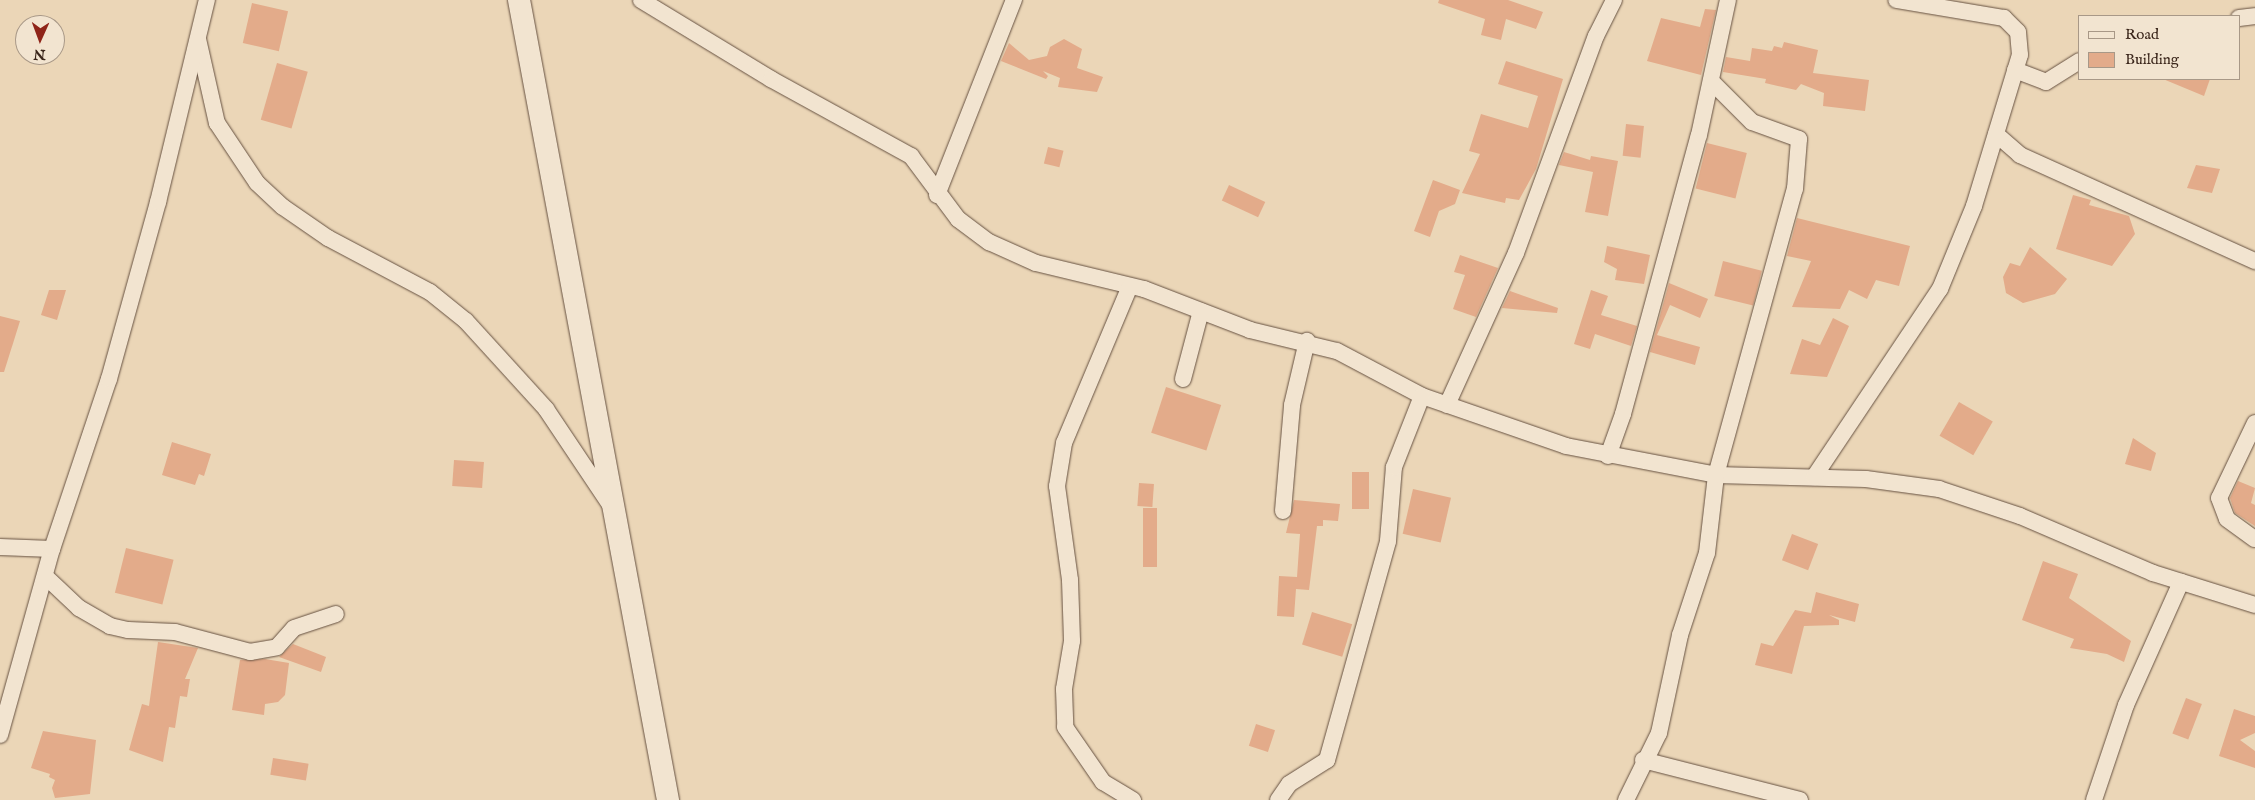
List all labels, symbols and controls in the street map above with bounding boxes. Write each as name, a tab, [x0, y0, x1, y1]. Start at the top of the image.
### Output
north arrow	[15, 15, 65, 65]
legend	[2078, 15, 2240, 80]
text: Road	[2125, 25, 2159, 44]
text: N	[33, 45, 46, 63]
text: Building	[2125, 50, 2179, 69]

